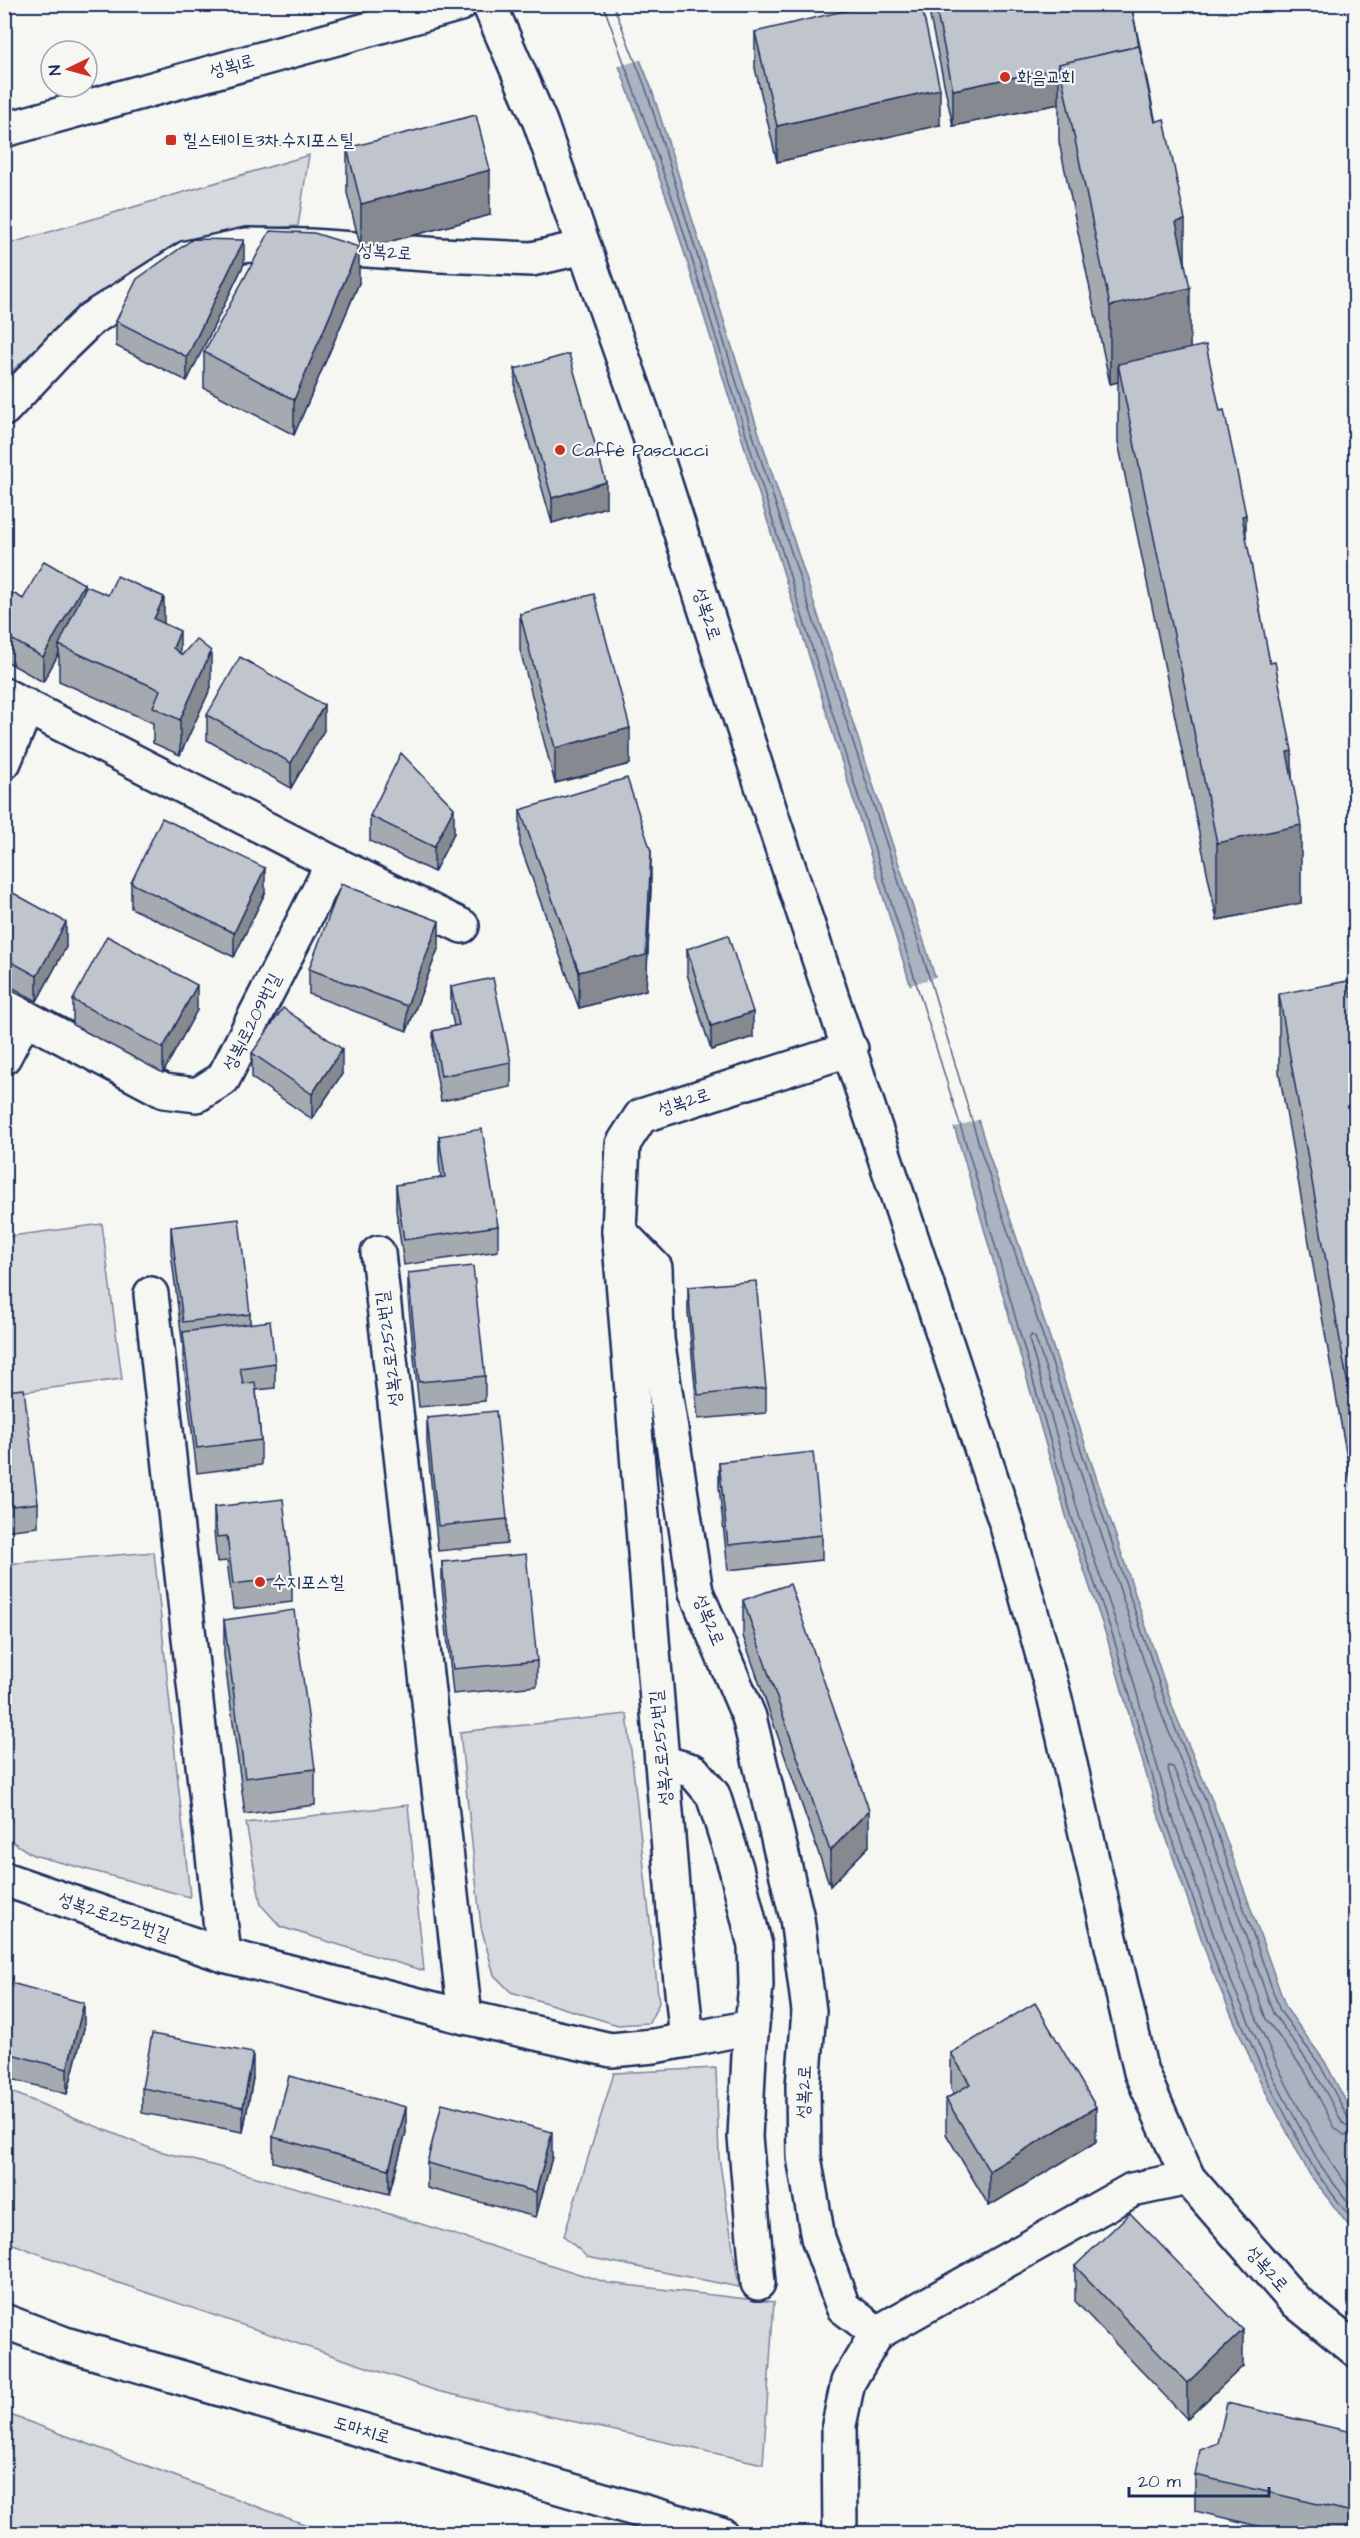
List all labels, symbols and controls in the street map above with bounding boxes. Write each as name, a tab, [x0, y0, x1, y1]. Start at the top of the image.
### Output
north arrow	[39, 39, 99, 99]
street label: 성복1로	[207, 48, 257, 84]
text: N	[44, 64, 66, 76]
place label: 화음교회	[1017, 65, 1075, 90]
marker: 화음교회	[998, 70, 1012, 84]
place label: 힐스테이트3차.수지포스틸	[183, 128, 355, 153]
marker: 힐스테이트3차.수지포스틸	[164, 133, 178, 147]
street label: 성복2로	[357, 238, 413, 266]
place label: Caffè Pascucci	[572, 438, 708, 463]
marker: Caffè Pascucci	[553, 443, 567, 457]
street label: 성복2로	[687, 585, 727, 643]
street label: 성복1로209번길	[217, 968, 288, 1075]
street label: 성복2로	[655, 1082, 713, 1122]
street label: 성복2로252번길	[369, 1289, 408, 1408]
place label: 수지포스힐	[272, 1570, 345, 1595]
marker: 수지포스힐	[253, 1575, 267, 1589]
street label: 성복2로	[687, 1590, 731, 1650]
street label: 성복2로252번길	[643, 1689, 679, 1807]
street label: 성복2로252번길	[55, 1886, 173, 1948]
street label: 성복2로	[791, 2065, 817, 2119]
street label: 성복2로	[1240, 2241, 1294, 2297]
street label: 도마치로	[331, 2410, 393, 2450]
scale bar	[1129, 2460, 1268, 2498]
text: 20 m	[1138, 2469, 1181, 2494]

